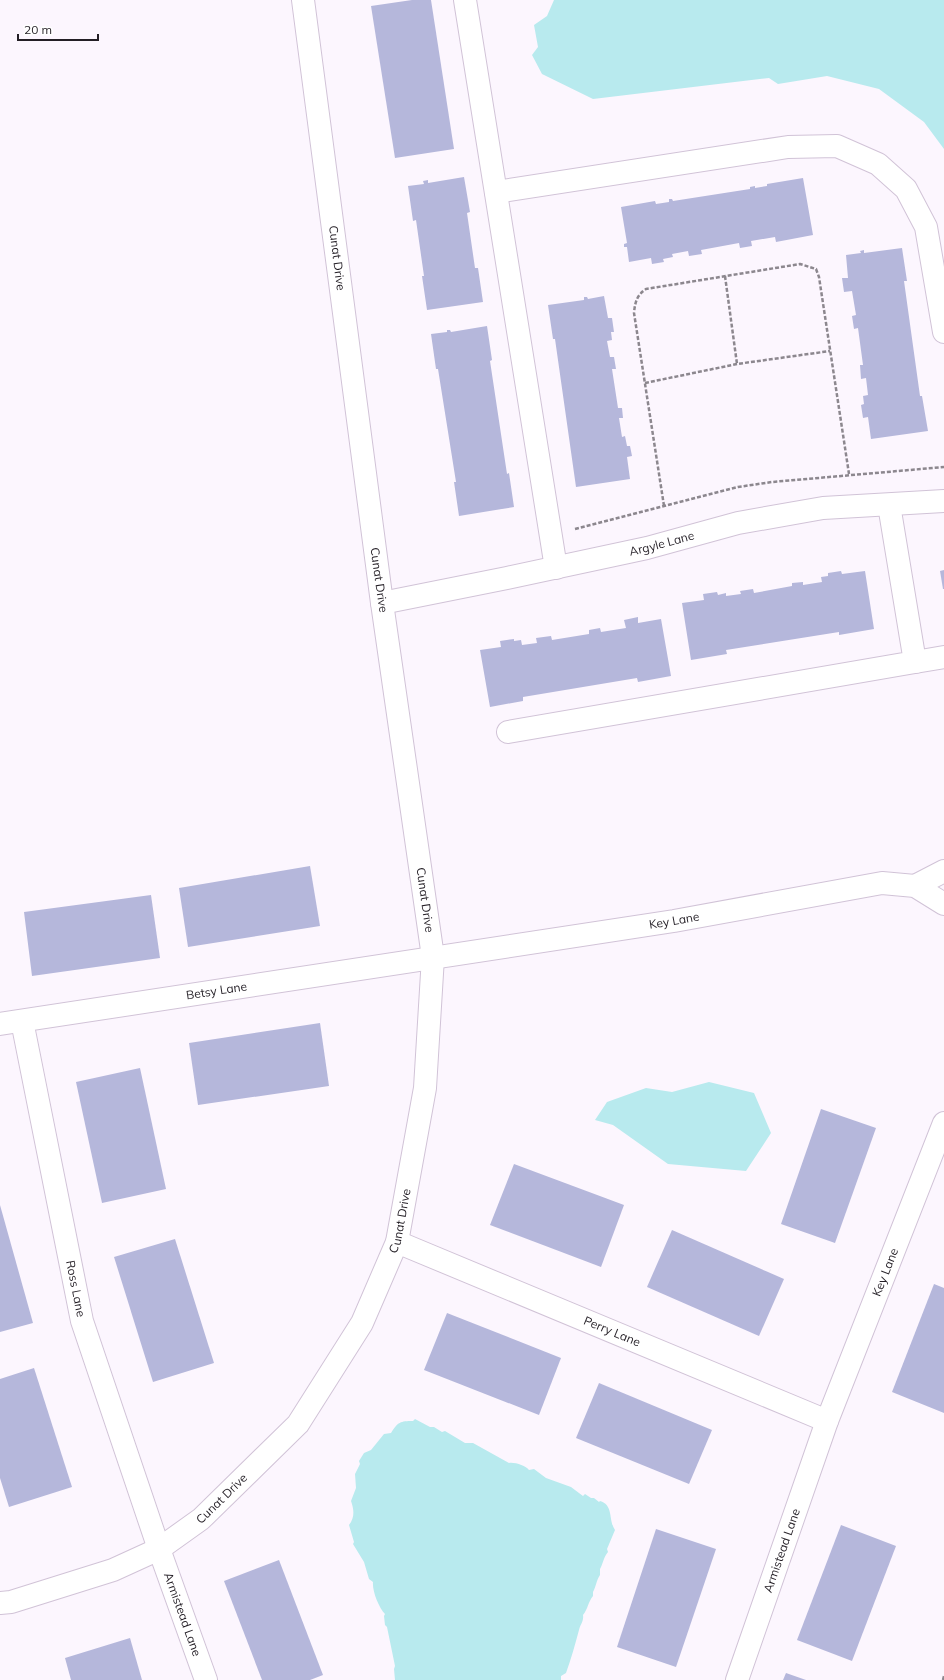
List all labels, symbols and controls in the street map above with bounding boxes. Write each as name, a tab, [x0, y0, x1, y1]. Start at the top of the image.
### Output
scale bar	[18, 16, 98, 42]
text: 20 m	[24, 22, 52, 37]
street label: Cunat Drive	[326, 224, 349, 291]
street label: Argyle Lane	[628, 527, 696, 559]
street label: Cunat Drive	[368, 546, 391, 613]
street label: Cunat Drive	[414, 866, 437, 933]
street label: Key Lane	[648, 909, 700, 932]
street label: Betsy Lane	[185, 978, 248, 1002]
street label: Cunat Drive	[385, 1187, 414, 1255]
street label: Key Lane	[869, 1246, 901, 1298]
street label: Ross Lane	[63, 1259, 89, 1318]
street label: Perry Lane	[582, 1313, 643, 1350]
street label: Cunat Drive	[193, 1470, 250, 1527]
street label: Armistead Lane	[760, 1506, 803, 1594]
street label: Armistead Lane	[161, 1570, 205, 1658]

